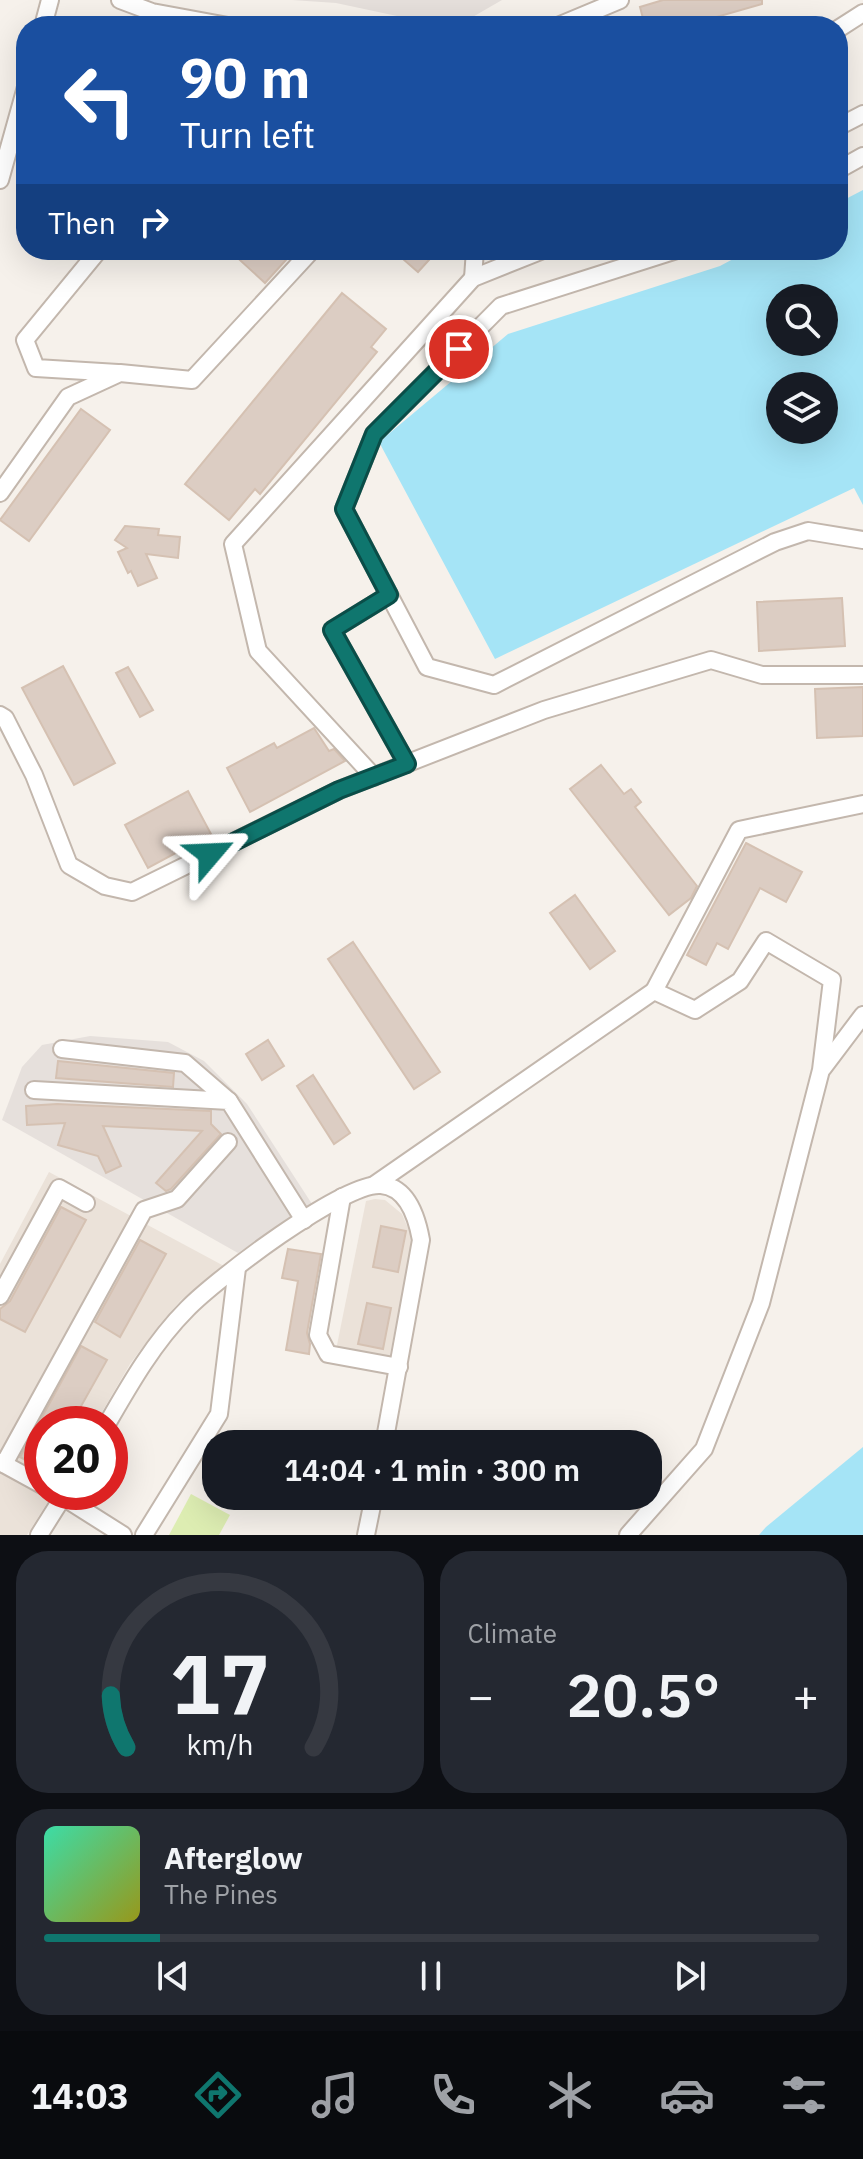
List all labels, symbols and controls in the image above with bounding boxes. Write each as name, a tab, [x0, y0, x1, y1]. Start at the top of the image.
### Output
text: 90 m	[180, 41, 310, 113]
icon: left	[48, 48, 152, 152]
text: Turn left	[180, 111, 315, 158]
icon: right	[132, 200, 176, 244]
text: Then	[48, 203, 116, 242]
map controls	[766, 284, 838, 444]
button: search	[766, 284, 838, 356]
pin	[425, 315, 493, 383]
icon: arrive	[437, 327, 481, 371]
button: layers	[766, 372, 838, 444]
position arrow	[168, 812, 252, 896]
speed limit sign: 20	[24, 1406, 128, 1510]
text: 14:04 · 1 min · 300 m	[284, 1450, 580, 1489]
text: Climate	[468, 1616, 557, 1650]
text: 17	[170, 1629, 270, 1737]
text: 20.5°	[566, 1655, 720, 1734]
text: −	[468, 1667, 494, 1724]
text: +	[793, 1667, 819, 1724]
text: km/h	[186, 1726, 253, 1763]
text: Afterglow	[164, 1838, 303, 1877]
text: The Pines	[164, 1877, 278, 1911]
icon: previous	[151, 1954, 195, 1998]
icon: pause	[409, 1954, 453, 1998]
icon: next	[668, 1954, 712, 1998]
icon: directions	[190, 2067, 246, 2123]
icon: music	[307, 2067, 363, 2123]
icon: phone	[425, 2067, 481, 2123]
icon: climate	[542, 2067, 598, 2123]
icon: car	[659, 2067, 715, 2123]
icon: filters	[776, 2067, 832, 2123]
text: 14:03	[31, 2072, 129, 2119]

